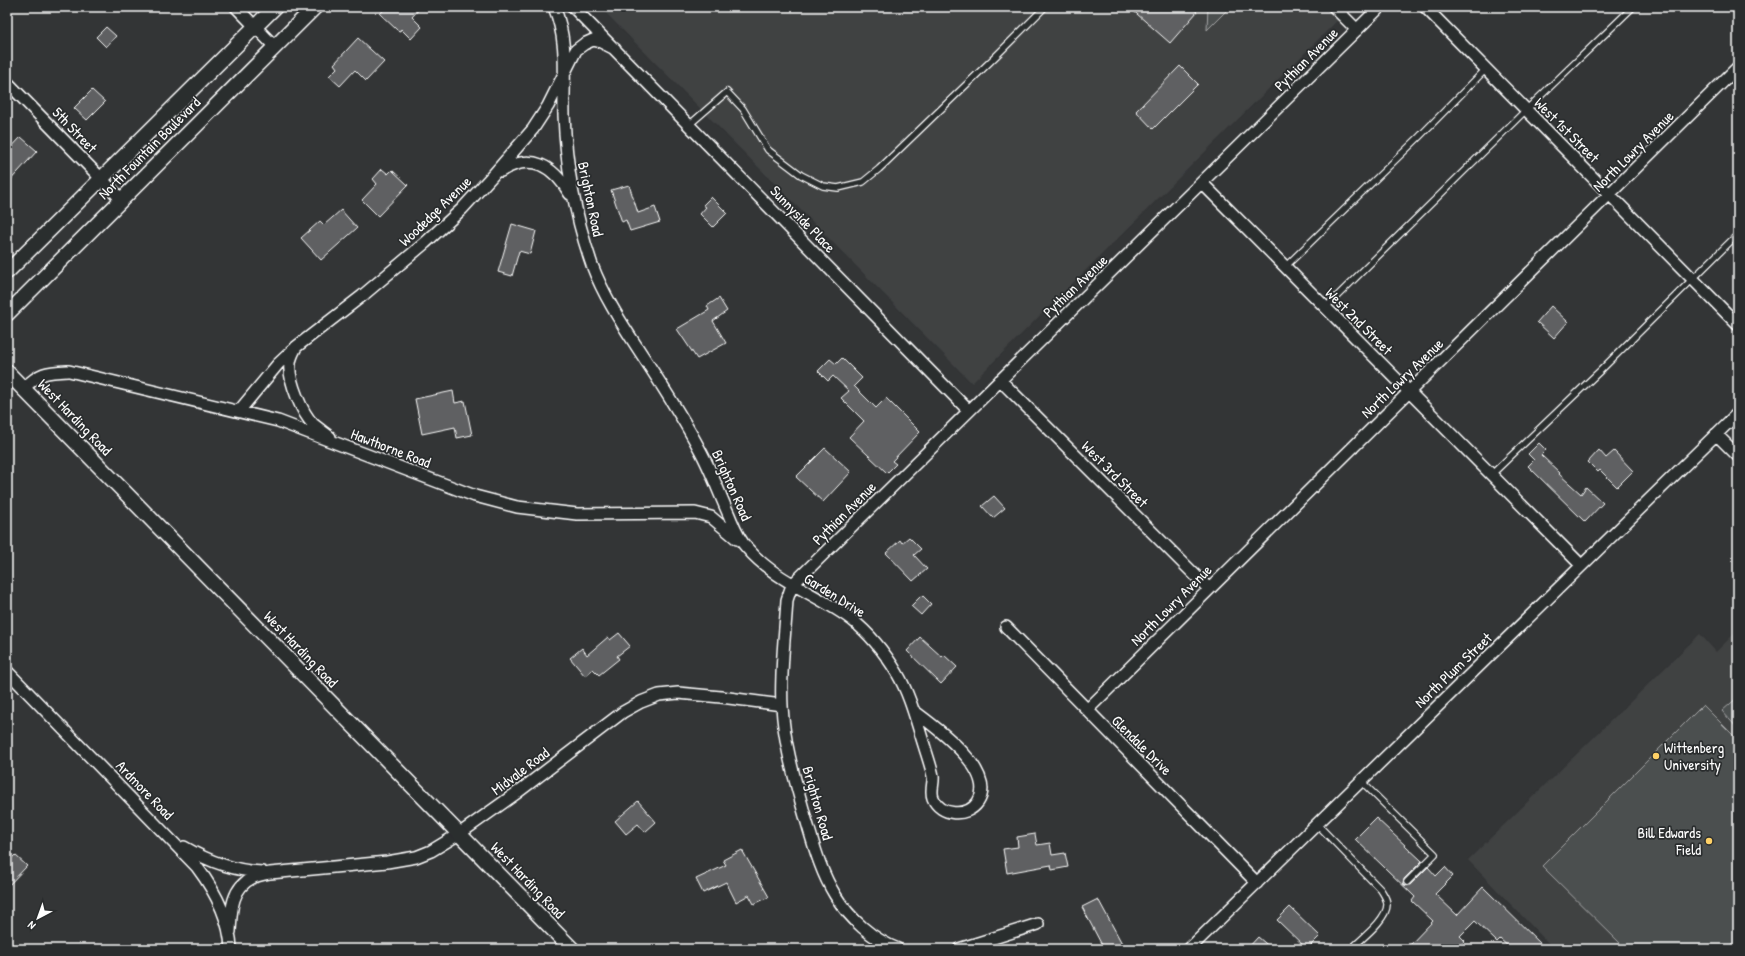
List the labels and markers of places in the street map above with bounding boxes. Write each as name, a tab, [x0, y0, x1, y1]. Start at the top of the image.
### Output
place label: Wittenberg University	[1664, 737, 1725, 775]
marker: Wittenberg University	[1651, 751, 1661, 761]
place label: Bill Edwards Field	[1637, 822, 1701, 860]
marker: Bill Edwards Field	[1704, 836, 1714, 846]

